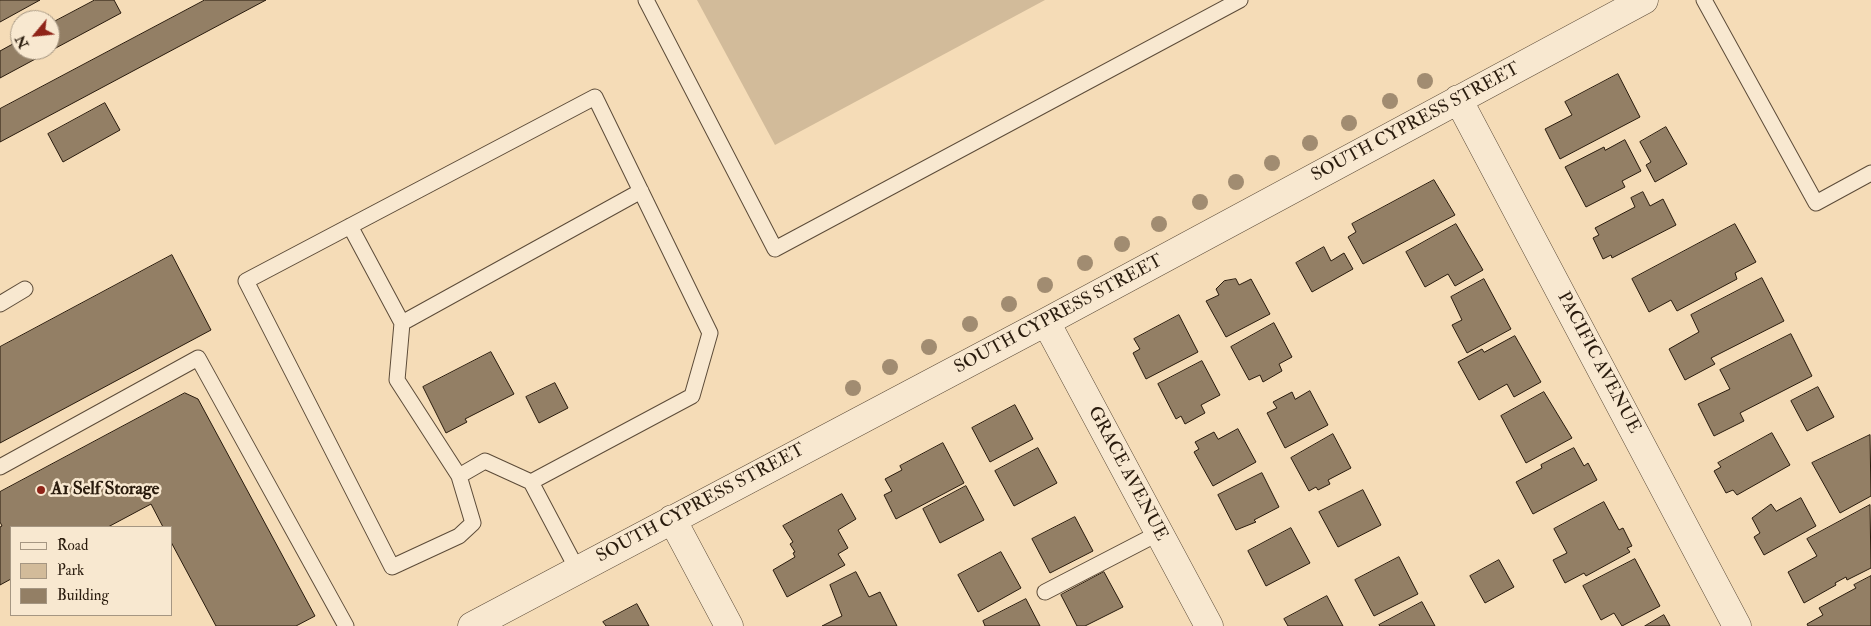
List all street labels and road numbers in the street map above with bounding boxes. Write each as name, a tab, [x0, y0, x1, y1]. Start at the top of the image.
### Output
street label: SOUTH CYPRESS STREET	[1308, 59, 1524, 187]
street label: SOUTH CYPRESS STREET	[951, 251, 1167, 379]
street label: PACIFIC AVENUE	[1552, 289, 1644, 437]
street label: GRACE AVENUE	[1082, 403, 1172, 545]
street label: SOUTH CYPRESS STREET	[593, 440, 809, 568]

